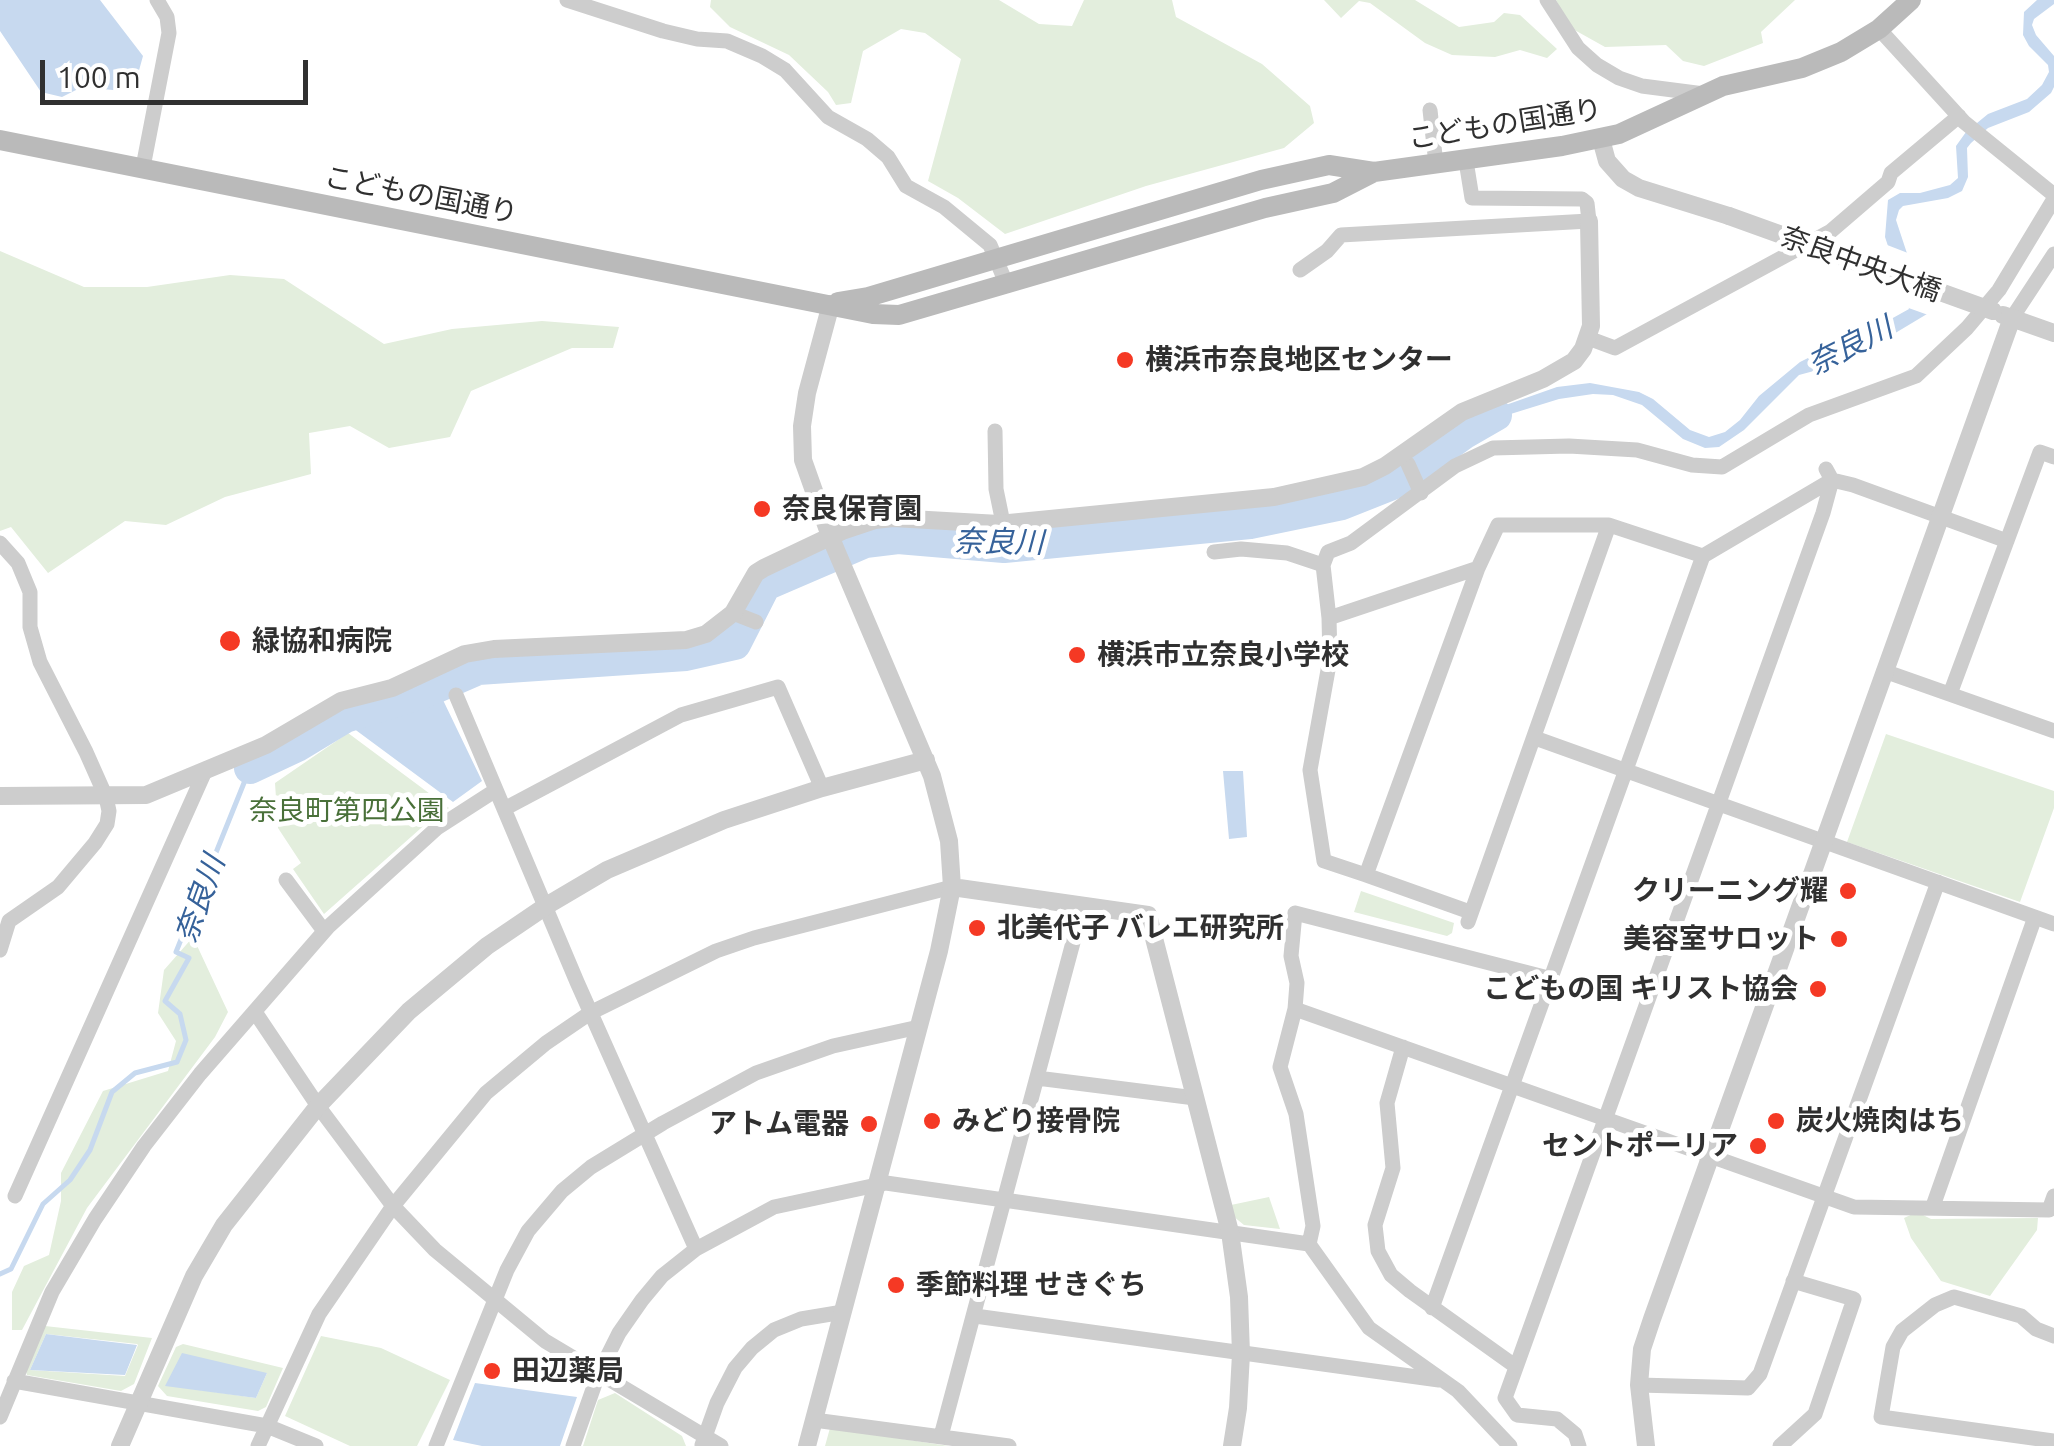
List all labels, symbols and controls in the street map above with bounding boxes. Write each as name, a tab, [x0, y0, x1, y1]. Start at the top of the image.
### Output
scale bar	[45, 40, 312, 102]
text: 100 m	[57, 60, 141, 94]
street label: こどもの国通り	[1406, 92, 1604, 156]
street label: こどもの国通り	[322, 160, 520, 230]
street label: 奈良中央大橋	[1776, 219, 1946, 309]
water label: 奈良川	[1802, 310, 1898, 382]
place label: 横浜市奈良地区センター	[1145, 343, 1453, 377]
marker: 横浜市奈良地区センター	[1114, 349, 1136, 371]
place label: 奈良保育園	[782, 492, 922, 526]
marker: 奈良保育園	[751, 498, 773, 520]
water label: 奈良川	[954, 523, 1044, 561]
place label: 緑協和病院	[252, 624, 392, 658]
marker: 緑協和病院	[217, 628, 243, 654]
place label: 横浜市立奈良小学校	[1097, 638, 1349, 672]
marker: 横浜市立奈良小学校	[1066, 644, 1088, 666]
park label: 奈良町第四公園	[249, 794, 445, 828]
water label: 奈良川	[168, 851, 232, 947]
place label: クリーニング耀	[1632, 874, 1828, 908]
marker: クリーニング耀	[1837, 880, 1859, 902]
place label: 北美代子 バレエ研究所	[997, 911, 1284, 945]
marker: 北美代子 バレエ研究所	[966, 917, 988, 939]
place label: 美容室サロット	[1623, 922, 1819, 956]
marker: 美容室サロット	[1828, 928, 1850, 950]
place label: こどもの国 キリスト協会	[1483, 972, 1798, 1006]
marker: こどもの国 キリスト協会	[1807, 978, 1829, 1000]
place label: みどり接骨院	[952, 1104, 1120, 1138]
place label: 炭火焼肉はち	[1796, 1104, 1964, 1138]
place label: アトム電器	[709, 1107, 849, 1141]
marker: みどり接骨院	[921, 1110, 943, 1132]
marker: 炭火焼肉はち	[1765, 1110, 1787, 1132]
marker: アトム電器	[858, 1113, 880, 1135]
place label: セントポーリア	[1542, 1129, 1738, 1163]
marker: セントポーリア	[1747, 1135, 1769, 1157]
place label: 季節料理 せきぐち	[916, 1268, 1147, 1302]
marker: 季節料理 せきぐち	[885, 1274, 907, 1296]
place label: 田辺薬局	[512, 1354, 624, 1388]
marker: 田辺薬局	[481, 1360, 503, 1382]

